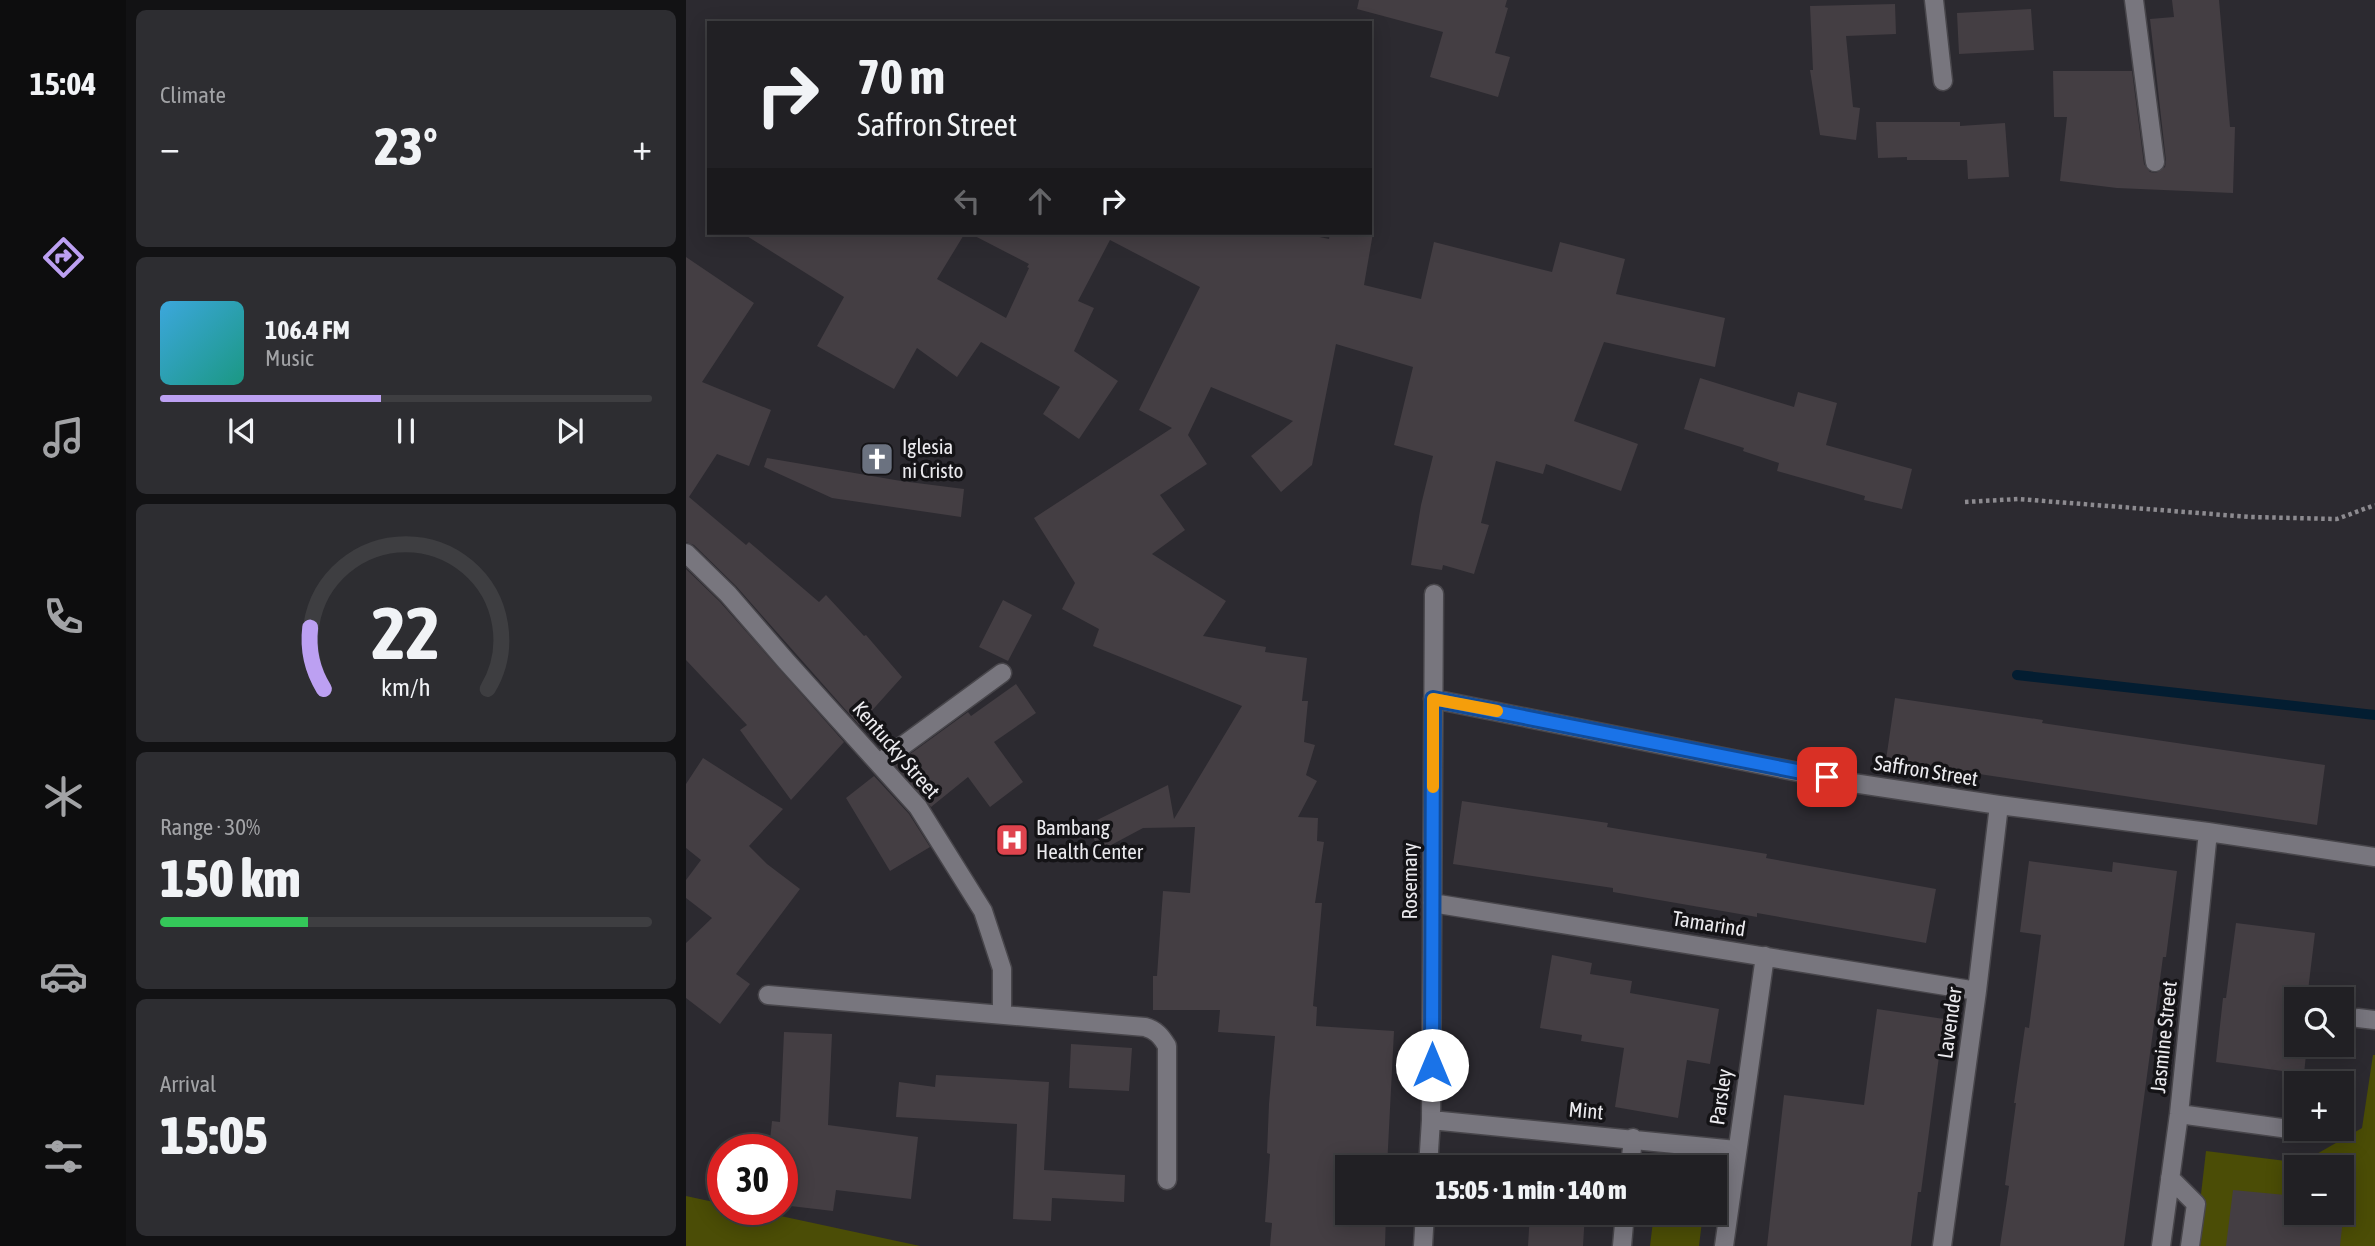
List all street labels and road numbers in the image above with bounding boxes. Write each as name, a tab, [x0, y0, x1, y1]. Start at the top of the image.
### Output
street label: Kentucky Street	[848, 696, 945, 803]
street label: Saffron Street	[1872, 750, 1980, 790]
street label: Rosemary	[1397, 842, 1421, 920]
street label: Tamarind	[1671, 905, 1747, 941]
street label: Jasmine Street	[2145, 980, 2181, 1094]
street label: Lavender	[1932, 985, 1966, 1060]
street label: Parsley	[1704, 1067, 1736, 1127]
street label: Mint	[1568, 1097, 1605, 1123]

